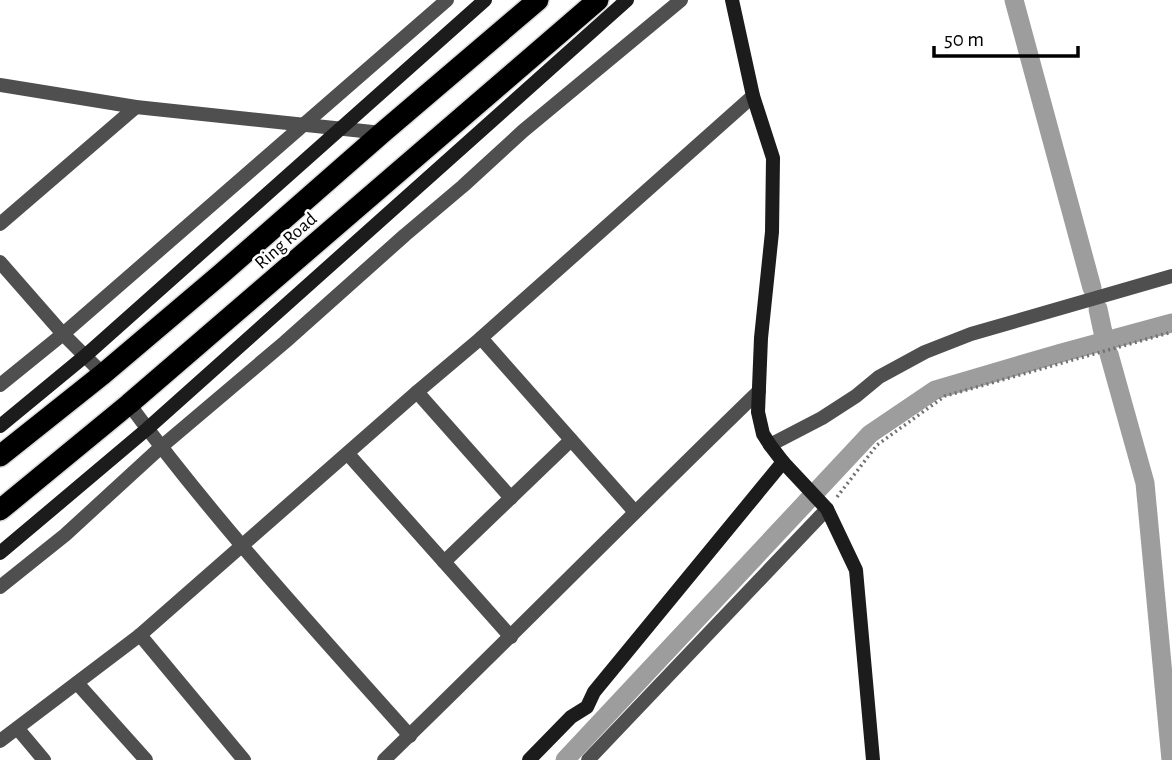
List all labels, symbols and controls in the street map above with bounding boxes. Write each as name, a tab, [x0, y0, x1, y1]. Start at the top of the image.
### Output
scale bar	[934, 14, 1078, 58]
text: 50 m	[944, 29, 984, 50]
street label: Ring Road	[251, 209, 321, 273]

